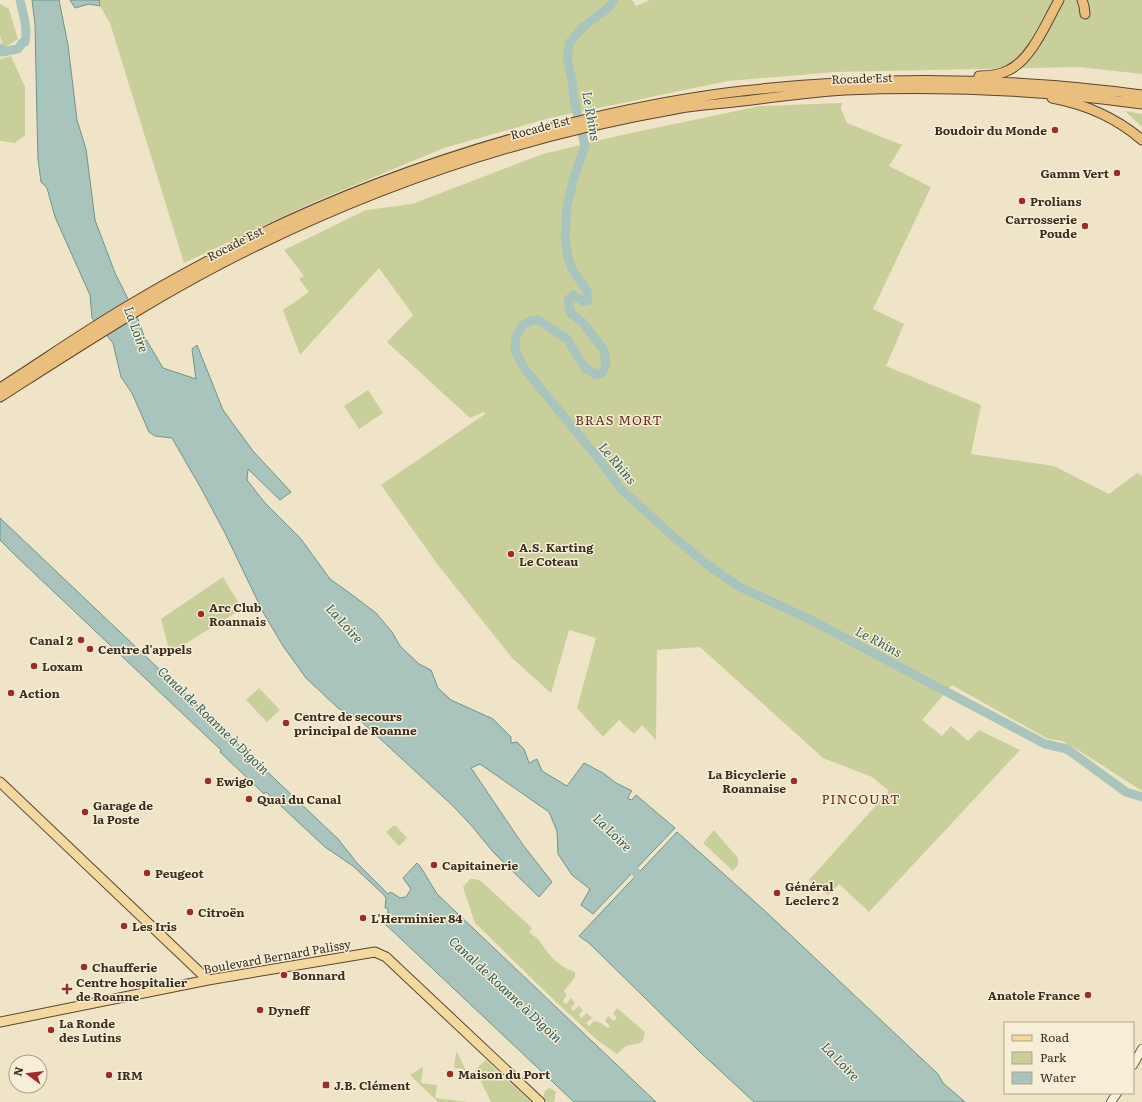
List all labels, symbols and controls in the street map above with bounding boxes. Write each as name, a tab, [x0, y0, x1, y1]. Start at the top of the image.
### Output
street label: Rocade Est	[831, 68, 893, 88]
water label: Le Rhins	[578, 90, 606, 143]
street label: Rocade Est	[508, 110, 572, 144]
place label: Boudoir du Monde	[934, 121, 1047, 139]
marker: Boudoir du Monde	[1050, 125, 1060, 135]
place label: Gamm Vert	[1040, 164, 1110, 182]
marker: Gamm Vert	[1112, 168, 1122, 178]
place label: Prolians	[1030, 192, 1081, 210]
marker: Prolians	[1017, 196, 1027, 206]
place label: Carrosserie Poude	[1005, 210, 1077, 242]
street label: Rocade Est	[204, 221, 267, 265]
marker: Carrosserie Poude	[1080, 221, 1090, 231]
water label: La Loire	[120, 303, 154, 355]
district label: BRAS MORT	[575, 410, 663, 429]
water label: Le Rhins	[595, 438, 641, 488]
place label: A.S. Karting Le Coteau	[519, 538, 594, 570]
marker: A.S. Karting Le Coteau	[506, 549, 516, 559]
place label: Arc Club Roannais	[209, 598, 266, 630]
water label: La Loire	[322, 599, 368, 647]
marker: Arc Club Roannais	[196, 609, 206, 619]
water label: Le Rhins	[852, 621, 906, 661]
place label: Canal 2	[29, 631, 74, 649]
marker: Canal 2	[76, 635, 86, 645]
place label: Centre d'appels	[98, 640, 192, 658]
marker: Centre d'appels	[85, 644, 95, 654]
place label: Loxam	[42, 657, 83, 675]
marker: Loxam	[29, 661, 39, 671]
water label: Canal de Roanne à Digoin	[154, 662, 274, 779]
place label: Action	[19, 684, 61, 702]
marker: Action	[6, 688, 16, 698]
place label: Centre de secours principal de Roanne	[294, 707, 417, 739]
marker: Centre de secours principal de Roanne	[281, 718, 291, 728]
place label: La Bicyclerie Roannaise	[708, 765, 786, 797]
place label: Ewigo	[216, 772, 254, 790]
marker: Ewigo	[203, 776, 213, 786]
marker: La Bicyclerie Roannaise	[789, 776, 799, 786]
district label: PINCOURT	[821, 789, 901, 808]
place label: Quai du Canal	[257, 790, 342, 808]
marker: Quai du Canal	[244, 794, 254, 804]
place label: Garage de la Poste	[93, 796, 153, 828]
marker: Garage de la Poste	[80, 807, 90, 817]
water label: La Loire	[589, 809, 637, 855]
place label: Capitainerie	[442, 856, 519, 874]
marker: Capitainerie	[429, 860, 439, 870]
place label: Peugeot	[155, 864, 205, 882]
marker: Peugeot	[142, 868, 152, 878]
place label: Général Leclerc 2	[785, 877, 839, 909]
marker: Général Leclerc 2	[772, 888, 782, 898]
place label: Citroën	[198, 903, 245, 921]
marker: Citroën	[185, 907, 195, 917]
place label: L'Herminier 84	[371, 909, 463, 927]
marker: L'Herminier 84	[358, 913, 368, 923]
place label: Les Iris	[132, 917, 177, 935]
marker: Les Iris	[119, 921, 129, 931]
water label: Canal de Roanne à Digoin	[445, 931, 567, 1047]
street label: Boulevard Bernard Palissy	[202, 934, 352, 978]
place label: Chaufferie	[92, 958, 157, 976]
marker: Chaufferie	[79, 962, 89, 972]
place label: Bonnard	[292, 966, 345, 984]
marker: Bonnard	[279, 970, 289, 980]
place label: Centre hospitalier de Roanne	[76, 973, 188, 1005]
marker: Centre hospitalier de Roanne	[61, 983, 73, 995]
place label: Anatole France	[988, 986, 1080, 1004]
marker: Anatole France	[1083, 990, 1093, 1000]
place label: Dyneff	[268, 1001, 311, 1019]
marker: Dyneff	[255, 1005, 265, 1015]
place label: La Ronde des Lutins	[59, 1014, 121, 1046]
legend	[1004, 1022, 1134, 1094]
marker: La Ronde des Lutins	[46, 1025, 56, 1035]
text: Road	[1040, 1028, 1070, 1046]
water label: La Loire	[818, 1037, 864, 1085]
text: Park	[1040, 1048, 1067, 1066]
north arrow	[8, 1054, 48, 1094]
text: N	[8, 1065, 26, 1078]
place label: Maison du Port	[458, 1065, 551, 1083]
place label: IRM	[117, 1066, 143, 1084]
text: Water	[1040, 1068, 1076, 1086]
marker: Maison du Port	[445, 1069, 455, 1079]
marker: IRM	[104, 1070, 114, 1080]
place label: J.B. Clément	[334, 1076, 411, 1094]
marker: J.B. Clément	[321, 1080, 331, 1090]

